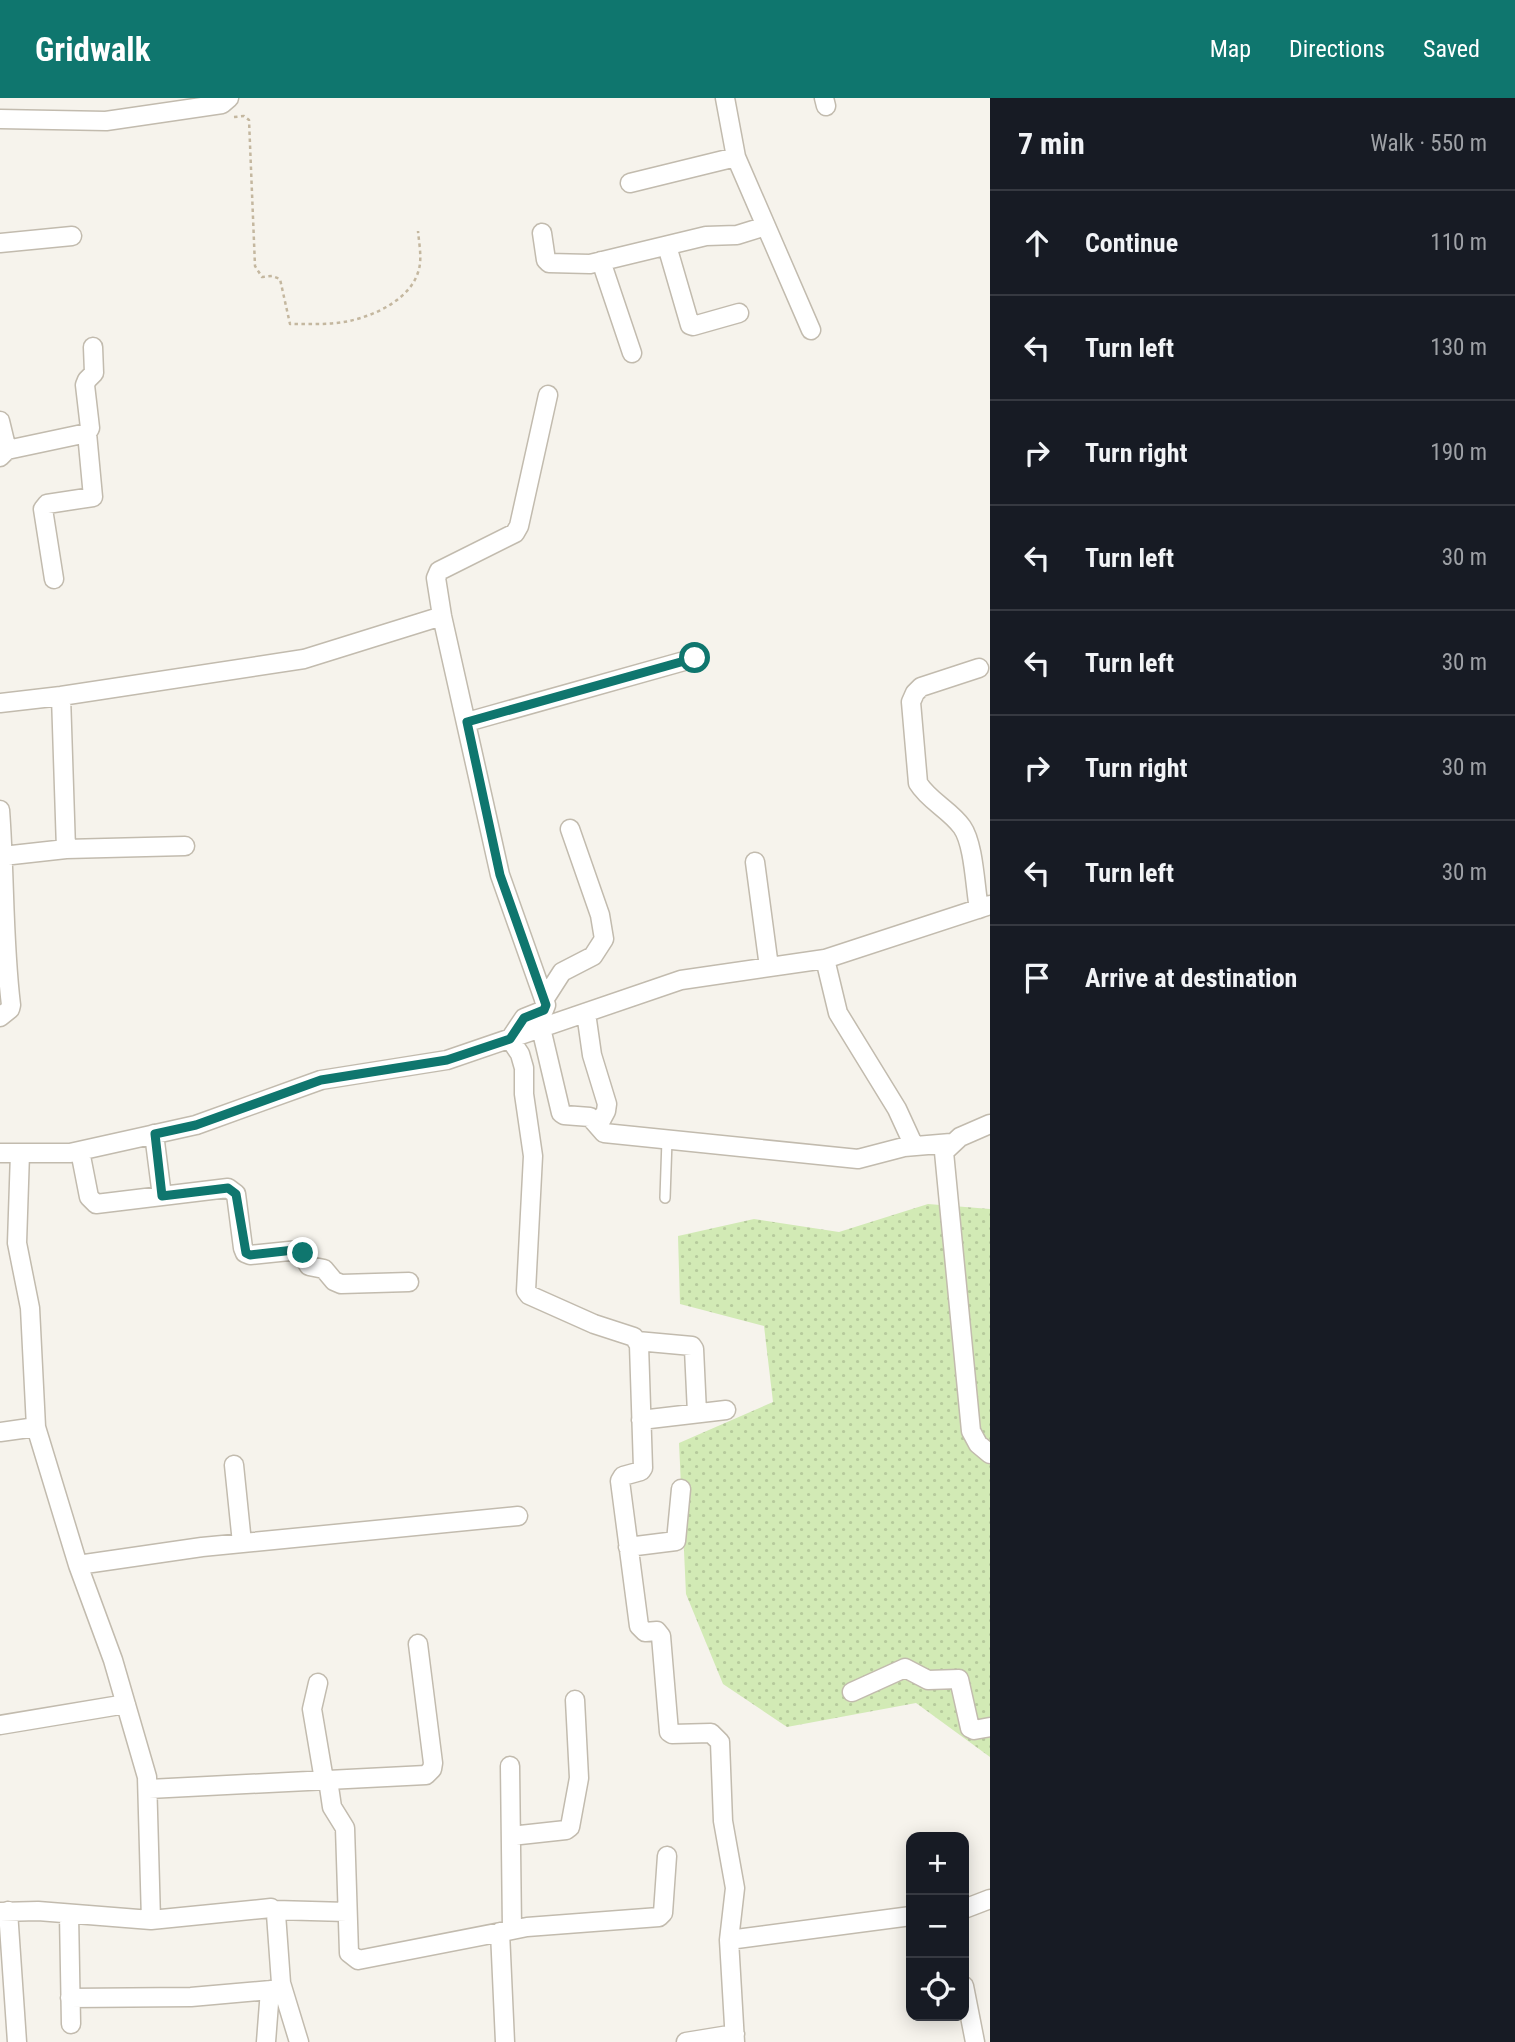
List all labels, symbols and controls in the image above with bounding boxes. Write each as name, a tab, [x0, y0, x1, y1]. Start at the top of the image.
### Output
text: Gridwalk	[35, 30, 150, 69]
text: Map	[1210, 35, 1251, 63]
text: Directions	[1289, 35, 1385, 63]
text: Saved	[1423, 35, 1480, 63]
text: 7 min	[1018, 126, 1085, 161]
text: Walk · 550 m	[1370, 130, 1487, 157]
icon: ahead	[1018, 224, 1056, 262]
text: Continue	[1085, 228, 1178, 258]
text: 110 m	[1430, 229, 1487, 256]
icon: left	[1018, 329, 1056, 367]
text: Turn left	[1085, 333, 1174, 363]
text: 130 m	[1430, 334, 1487, 361]
icon: right	[1018, 434, 1056, 472]
text: Turn right	[1085, 438, 1187, 468]
text: 190 m	[1430, 439, 1487, 466]
icon: left	[1018, 539, 1056, 577]
text: Turn left	[1085, 543, 1174, 573]
text: 30 m	[1442, 544, 1487, 571]
route start	[679, 642, 710, 673]
icon: left	[1018, 644, 1056, 682]
text: Turn left	[1085, 648, 1174, 678]
text: 30 m	[1442, 649, 1487, 676]
icon: right	[1018, 749, 1056, 787]
text: Turn right	[1085, 753, 1187, 783]
text: 30 m	[1442, 754, 1487, 781]
icon: left	[1018, 854, 1056, 892]
text: Turn left	[1085, 858, 1174, 888]
text: 30 m	[1442, 859, 1487, 886]
icon: arrive	[1018, 959, 1056, 997]
text: Arrive at destination	[1085, 963, 1297, 993]
route end	[287, 1237, 318, 1268]
map controls	[906, 1832, 969, 2021]
button: +	[906, 1832, 969, 1895]
button: −	[906, 1895, 969, 1958]
button: locate	[906, 1958, 969, 2021]

